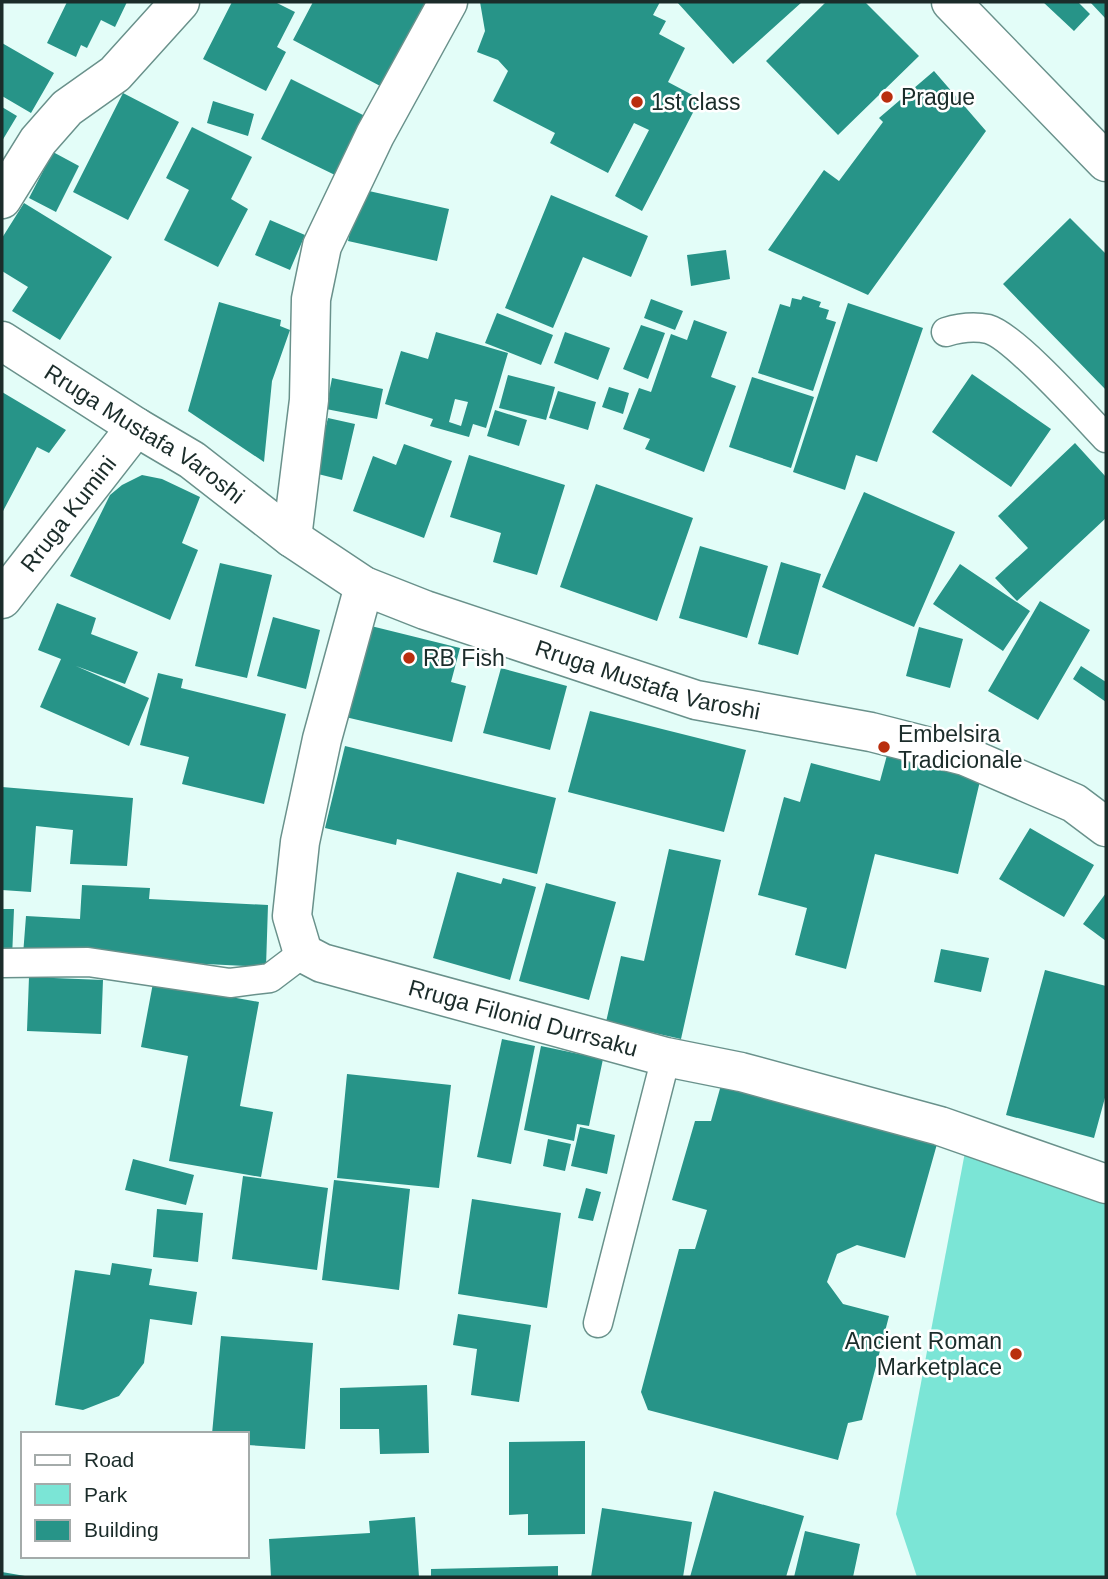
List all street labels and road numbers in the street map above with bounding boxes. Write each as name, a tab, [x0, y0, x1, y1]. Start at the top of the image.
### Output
street label: Rruga Mustafa Varoshi	[40, 359, 249, 509]
street label: Rruga Kumini	[15, 451, 121, 577]
street label: Rruga Mustafa Varoshi	[532, 635, 762, 725]
street label: Rruga Filonid Durrsaku	[406, 974, 641, 1062]

